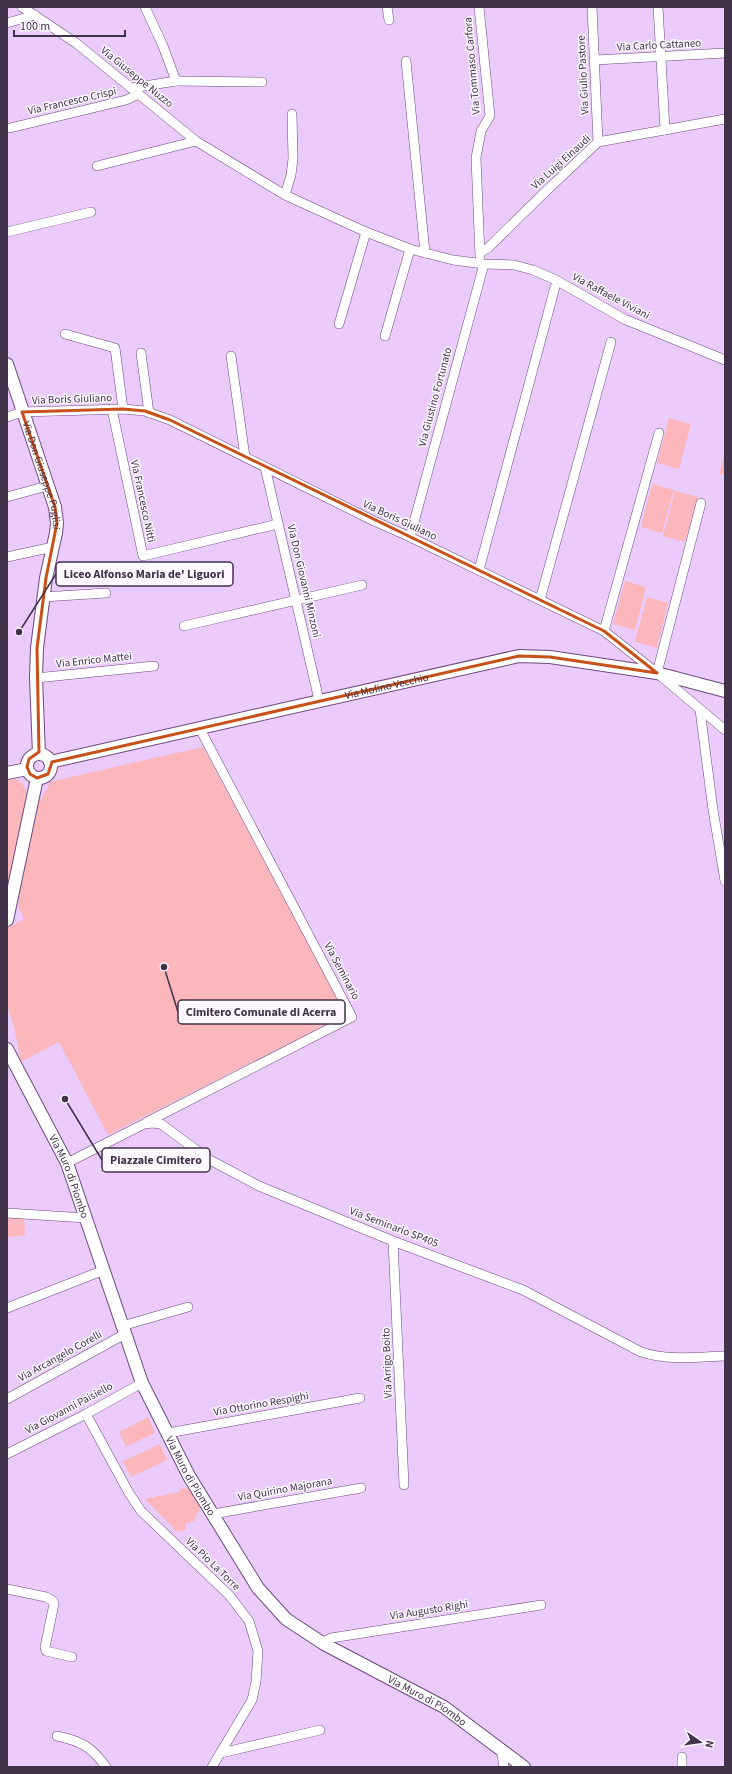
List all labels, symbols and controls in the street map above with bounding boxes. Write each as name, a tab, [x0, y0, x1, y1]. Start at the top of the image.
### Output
scale bar	[14, 12, 125, 38]
street label: Via Tommaso Carfora	[460, 17, 484, 115]
text: 100 m	[20, 18, 50, 35]
street label: Via Giulio Pastore	[573, 34, 593, 115]
street label: Via Carlo Cattaneo	[616, 35, 702, 55]
street label: Via Giuseppe Nuzzo	[97, 43, 177, 111]
street label: Via Francesco Crispi	[26, 84, 118, 118]
street label: Via Luigi Einaudi	[528, 131, 594, 193]
street label: Via Raffaele Viviani	[570, 269, 652, 323]
street label: Via Giustino Fortunato	[415, 346, 455, 448]
street label: Via Boris Giuliano	[32, 390, 112, 408]
street label: Via Don Giuseppe Puglisi	[19, 419, 65, 530]
street label: Via Francesco Nitti	[127, 458, 159, 544]
street label: Via Boris Giuliano	[360, 496, 440, 544]
street label: Via Don Giovanni Minzoni	[284, 523, 324, 639]
callout: Liceo Alfonso Maria de' Liguori	[56, 562, 233, 586]
text: Liceo Alfonso Maria de' Liguori	[63, 566, 225, 583]
street label: Via Enrico Mattei	[55, 649, 133, 671]
street label: Via Molino Vecchio	[343, 669, 430, 703]
street label: Via Seminario	[321, 940, 363, 1003]
callout: Cimitero Comunale di Acerra	[178, 1000, 345, 1024]
text: Cimitero Comunale di Acerra	[186, 1004, 336, 1021]
street label: Via Muro di Piombo	[46, 1132, 93, 1220]
callout: Piazzale Cimitero	[102, 1148, 210, 1172]
text: Piazzale Cimitero	[110, 1152, 202, 1169]
street label: Via Seminario SP405	[347, 1203, 441, 1251]
street label: Via Arcangelo Corelli	[15, 1327, 105, 1385]
street label: Via Arrigo Boito	[378, 1327, 396, 1399]
street label: Via Giovanni Paisiello	[23, 1379, 116, 1437]
street label: Via Ottorino Respighi	[212, 1388, 310, 1420]
street label: Via Muro di Piombo	[162, 1433, 219, 1518]
street label: Via Quirino Majorana	[237, 1473, 333, 1505]
street label: Via Pio La Torre	[182, 1534, 244, 1594]
street label: Via Augusto Righi	[389, 1596, 469, 1624]
street label: Via Muro di Piombo	[385, 1671, 470, 1729]
north arrow	[680, 1722, 720, 1762]
text: N	[701, 1739, 717, 1749]

